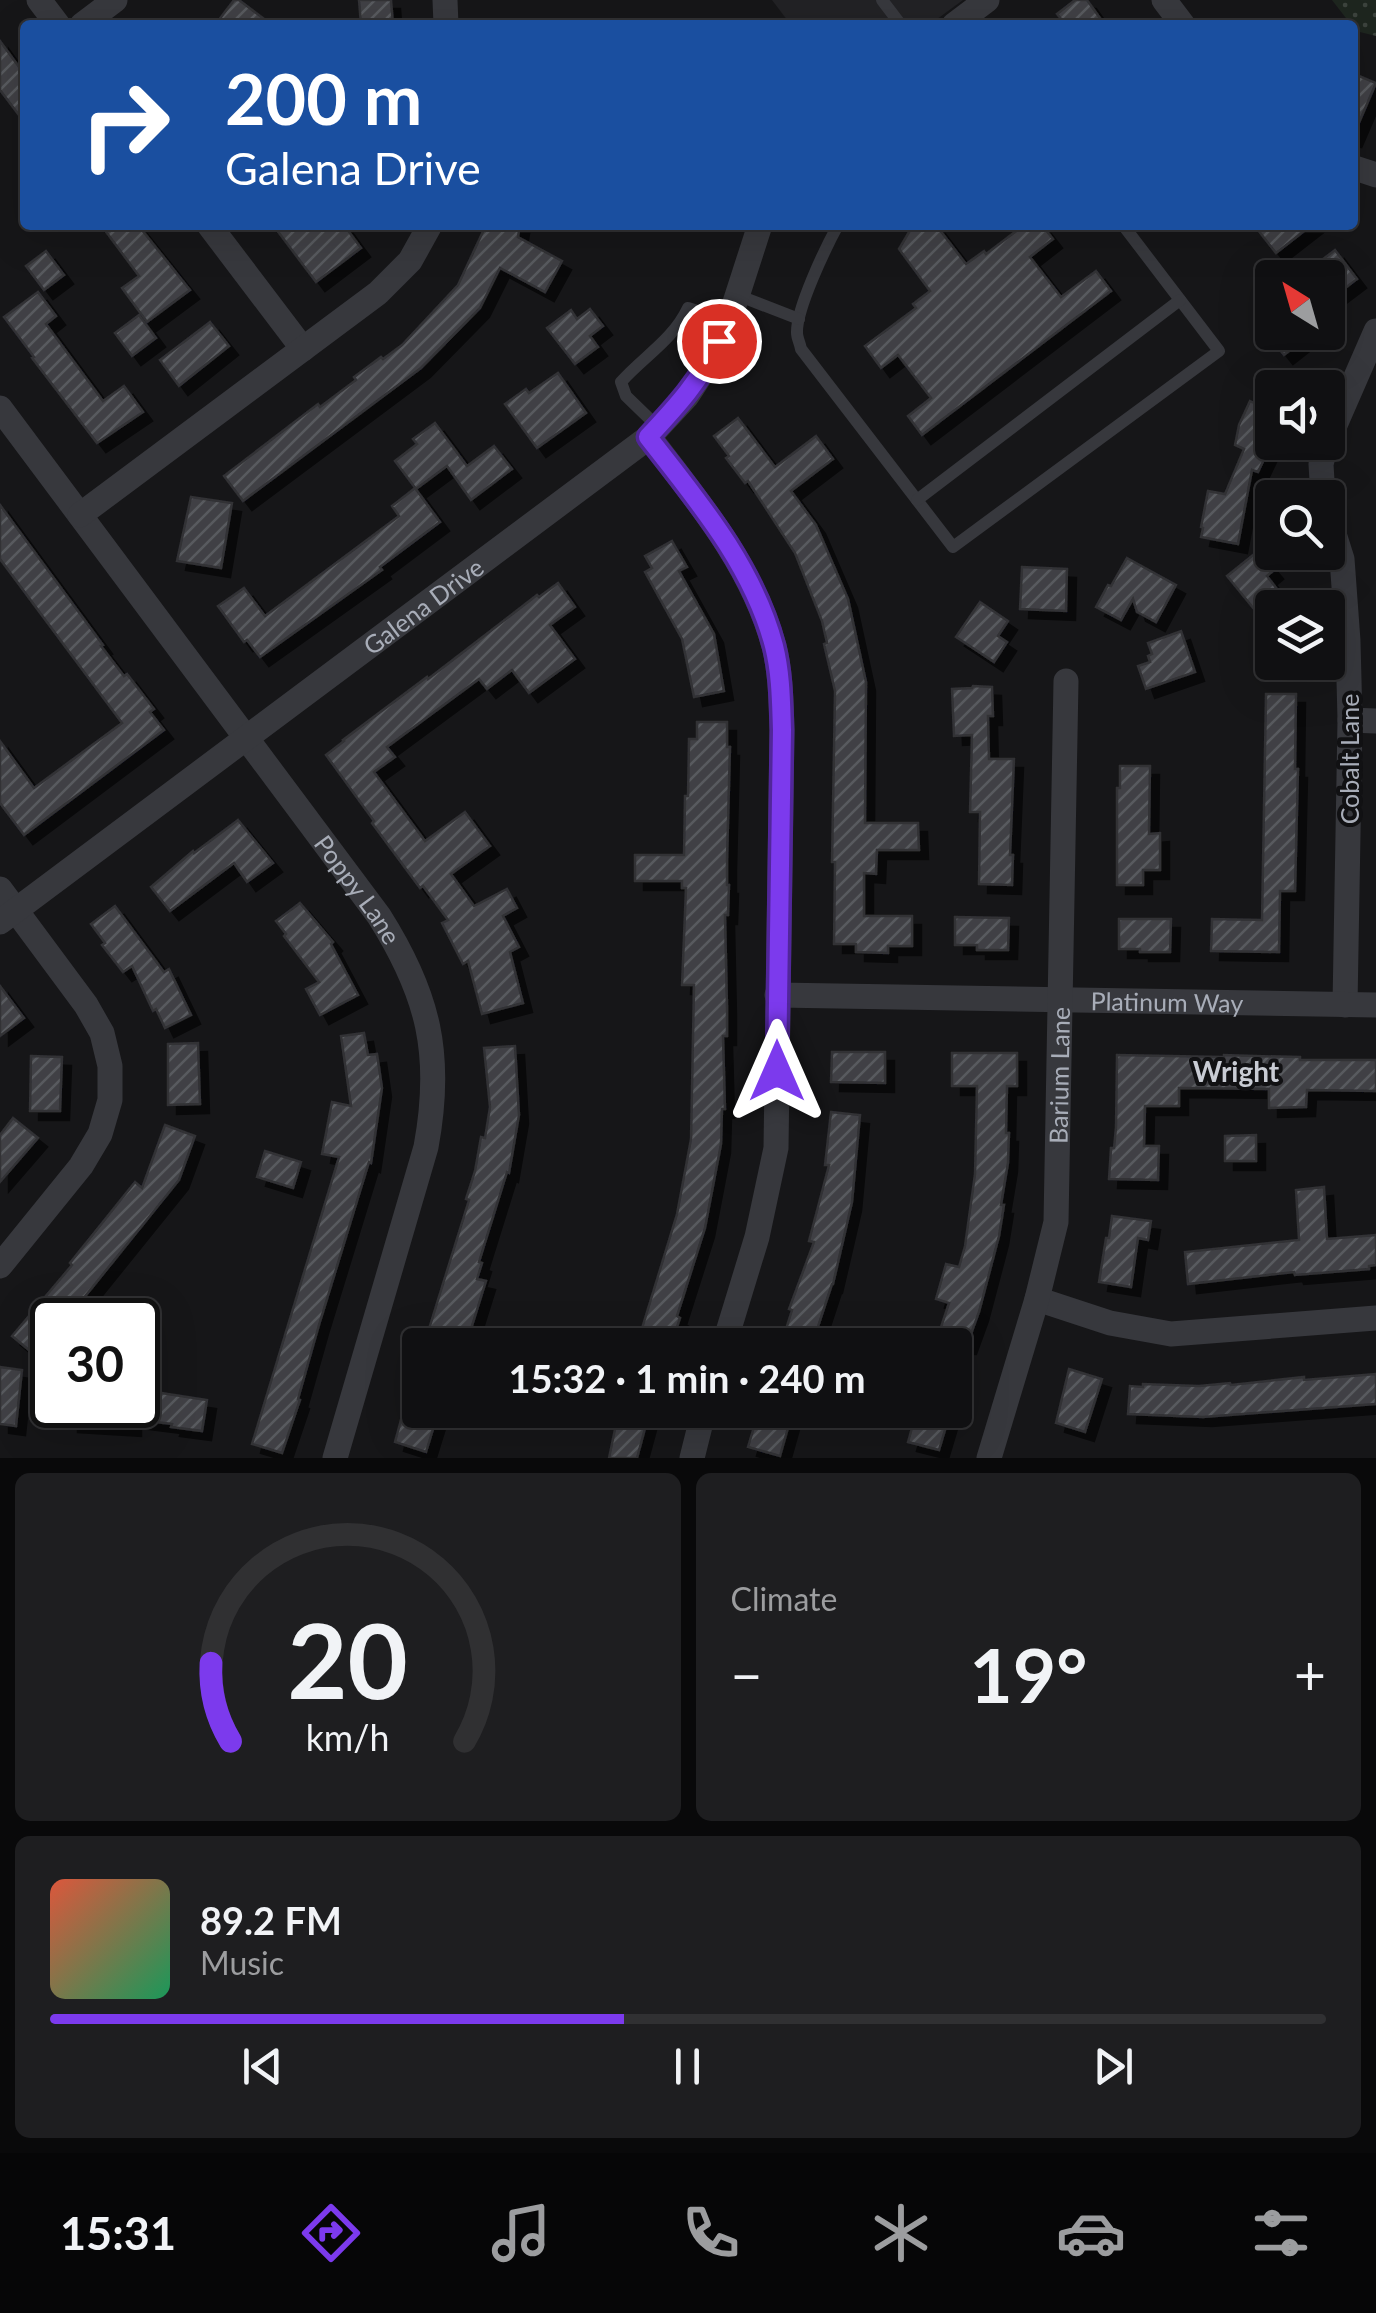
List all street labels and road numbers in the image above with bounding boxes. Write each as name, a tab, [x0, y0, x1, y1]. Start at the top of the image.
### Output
street label: Galena Drive	[357, 551, 489, 661]
street label: Cobalt Lane	[1334, 694, 1364, 824]
street label: Poppy Lane	[309, 829, 407, 949]
street label: Platinum Way	[1090, 985, 1244, 1018]
street label: Barium Lane	[1042, 1007, 1075, 1144]

